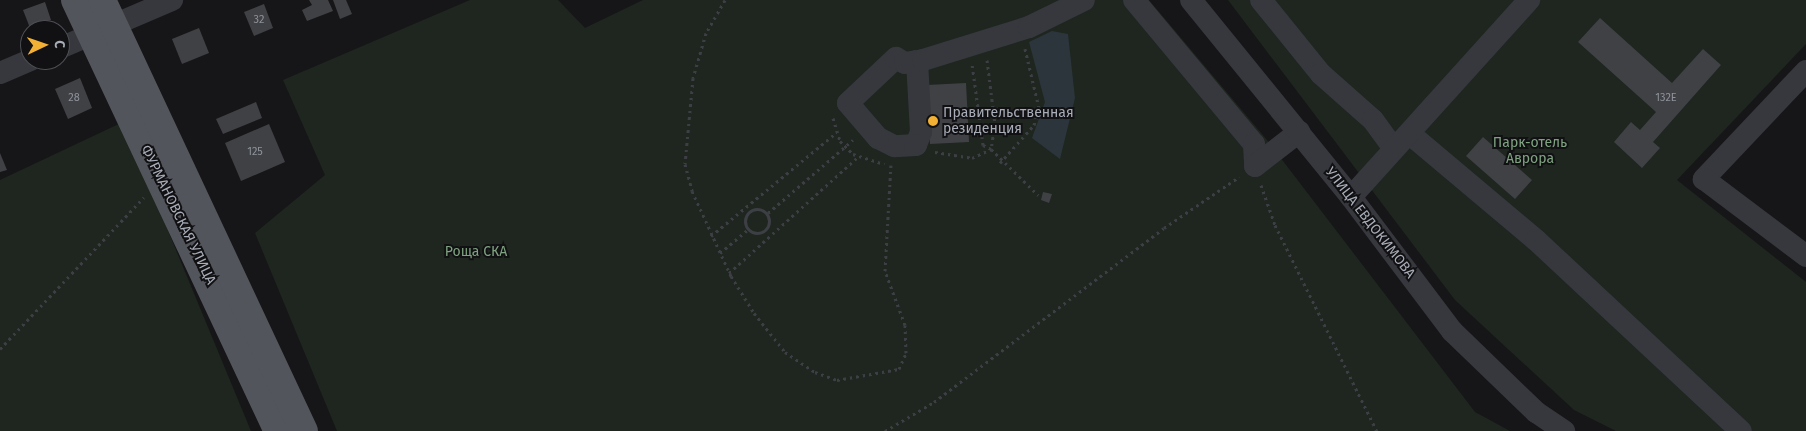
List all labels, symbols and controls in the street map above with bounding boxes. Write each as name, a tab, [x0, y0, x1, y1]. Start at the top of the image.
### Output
house number: 32	[254, 13, 264, 27]
north arrow	[20, 20, 70, 70]
text: С	[51, 40, 68, 49]
house number: 28	[68, 91, 80, 105]
house number: 132Е	[1655, 91, 1677, 105]
place label: Правительственная резиденция	[943, 105, 1074, 138]
marker: Правительственная резиденция	[927, 115, 939, 127]
park label: Парк-отель Аврора	[1493, 135, 1567, 168]
street label: ФУРМАНОВСКАЯ УЛИЦА	[137, 143, 219, 287]
house number: 125	[247, 145, 263, 159]
street label: УЛИЦА ЕВДОКИМОВА	[1322, 164, 1418, 282]
park label: Роща СКА	[445, 244, 507, 260]

